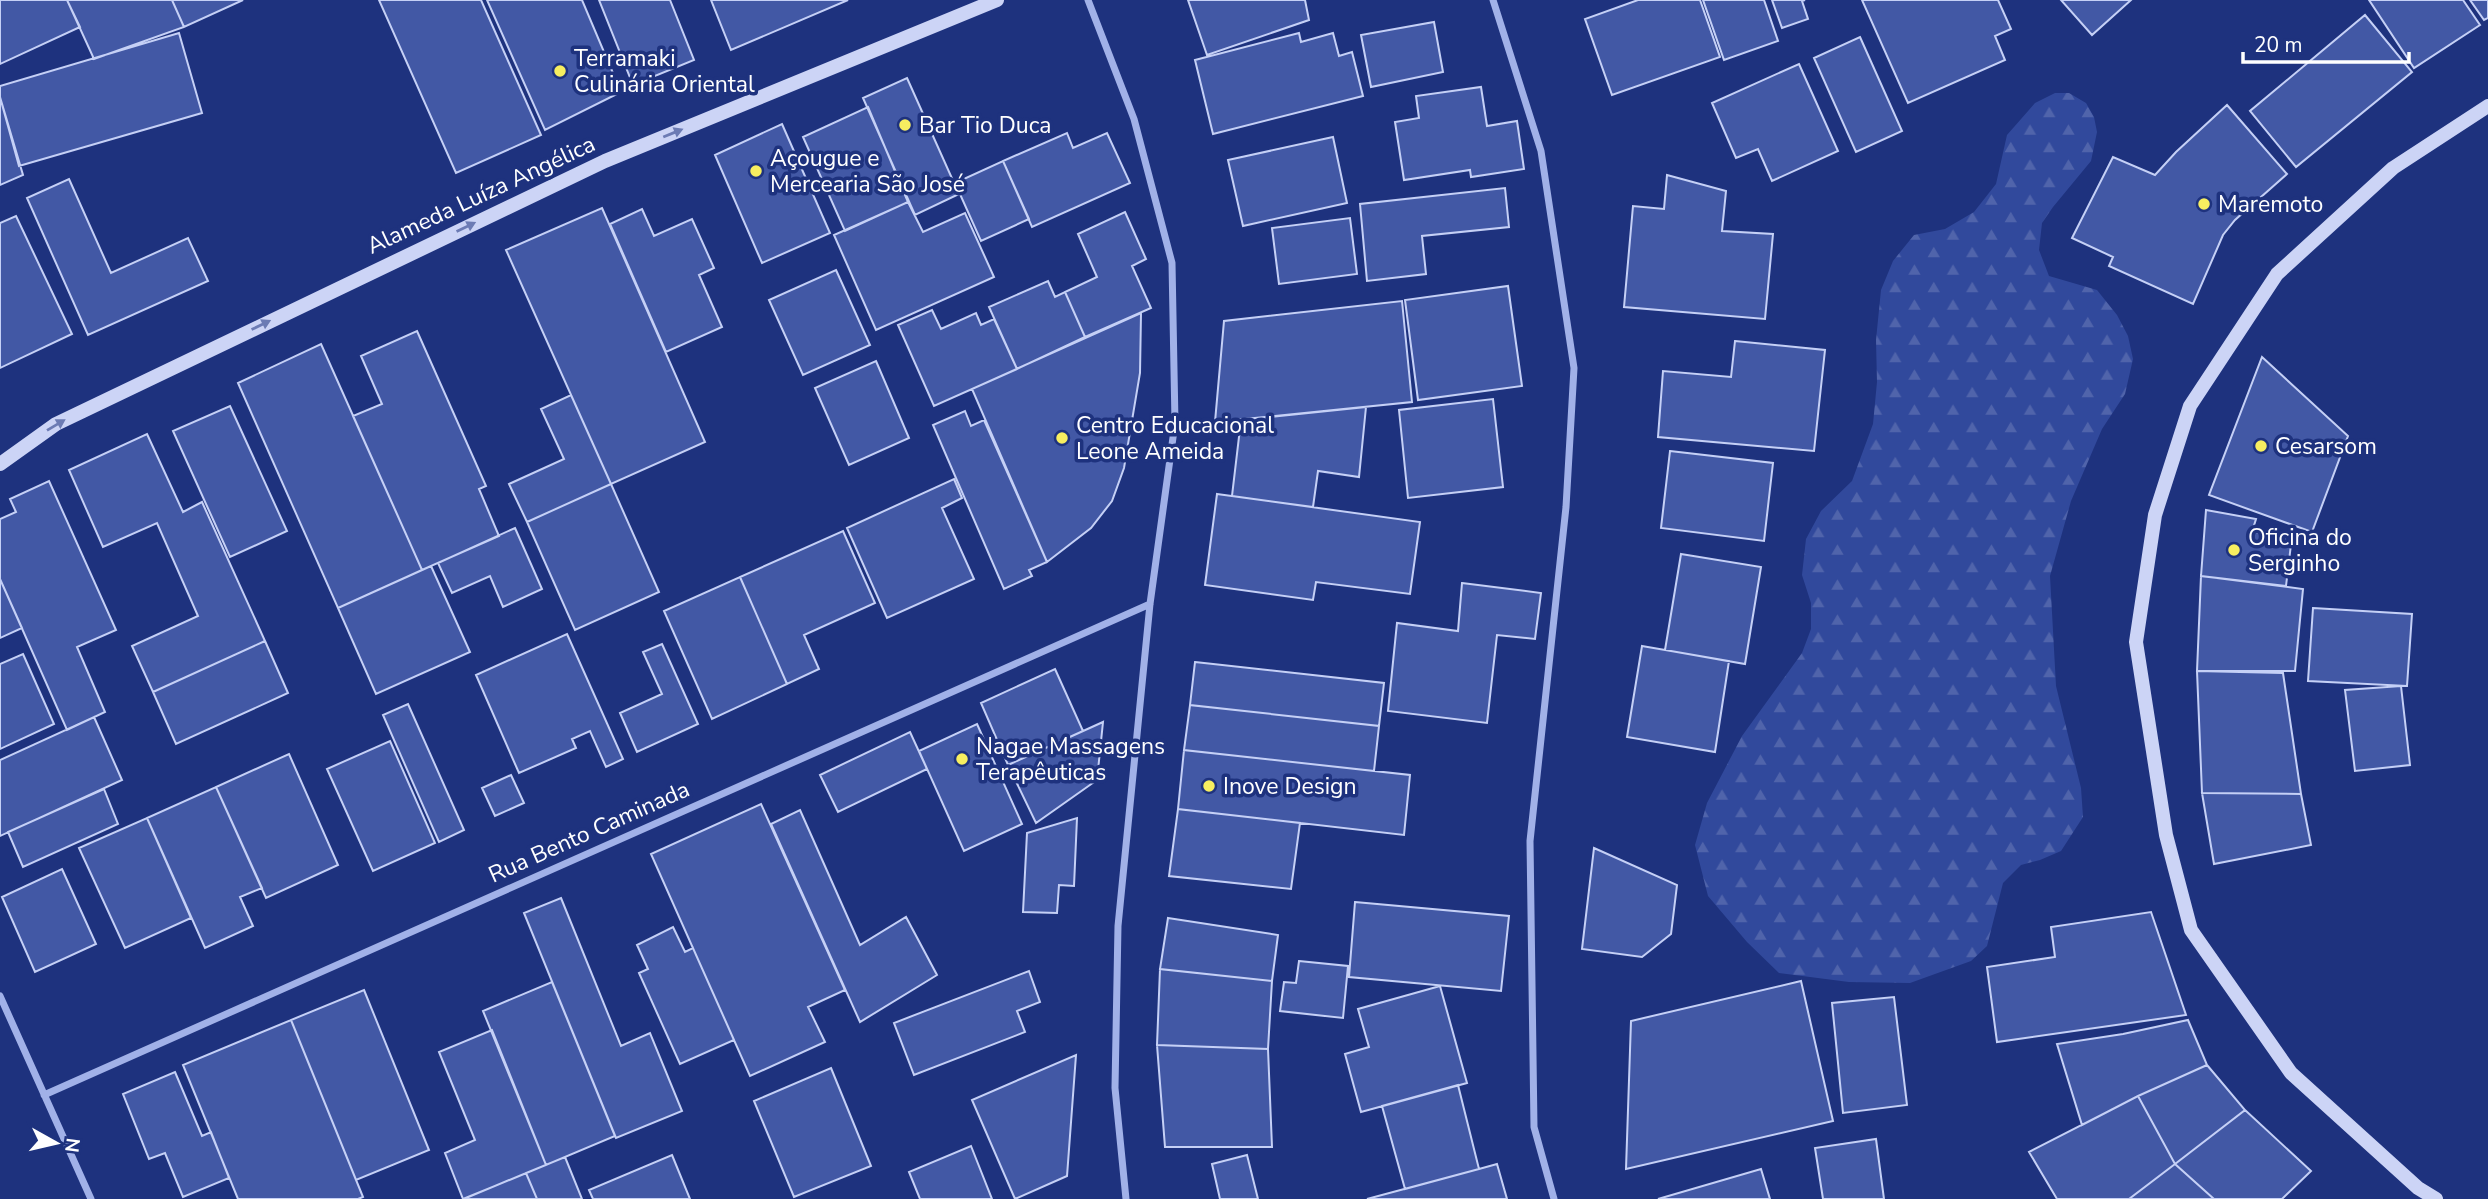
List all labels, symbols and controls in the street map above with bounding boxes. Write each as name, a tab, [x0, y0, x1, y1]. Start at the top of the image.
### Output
scale bar	[2243, 21, 2409, 65]
text: 20 m	[2254, 31, 2303, 59]
place label: Terramaki Culinária Oriental	[574, 43, 755, 100]
marker: Terramaki Culinária Oriental	[552, 63, 568, 79]
place label: Bar Tio Duca	[919, 110, 1051, 141]
marker: Bar Tio Duca	[897, 117, 913, 133]
one-way arrow	[662, 127, 683, 138]
street label: Alameda Luíza Angélica	[362, 128, 600, 262]
place label: Açougue e Mercearia São José	[770, 143, 965, 200]
marker: Açougue e Mercearia São José	[748, 163, 764, 179]
place label: Maremoto	[2218, 189, 2323, 220]
marker: Maremoto	[2196, 196, 2212, 212]
one-way arrow	[456, 221, 476, 233]
one-way arrow	[251, 320, 271, 331]
place label: Centro Educacional Leone Ameida	[1076, 410, 1274, 467]
one-way arrow	[47, 419, 66, 432]
marker: Centro Educacional Leone Ameida	[1054, 430, 1070, 446]
place label: Cesarsom	[2275, 431, 2377, 462]
marker: Cesarsom	[2253, 438, 2269, 454]
place label: Oficina do Serginho	[2248, 522, 2352, 579]
marker: Oficina do Serginho	[2226, 542, 2242, 558]
place label: Nagae Massagens Terapêuticas	[976, 731, 1165, 788]
marker: Nagae Massagens Terapêuticas	[954, 751, 970, 767]
place label: Inove Design	[1223, 771, 1357, 802]
street label: Rua Bento Caminada	[484, 774, 694, 890]
marker: Inove Design	[1201, 778, 1217, 794]
north arrow	[21, 1108, 91, 1178]
text: N	[58, 1136, 86, 1154]

